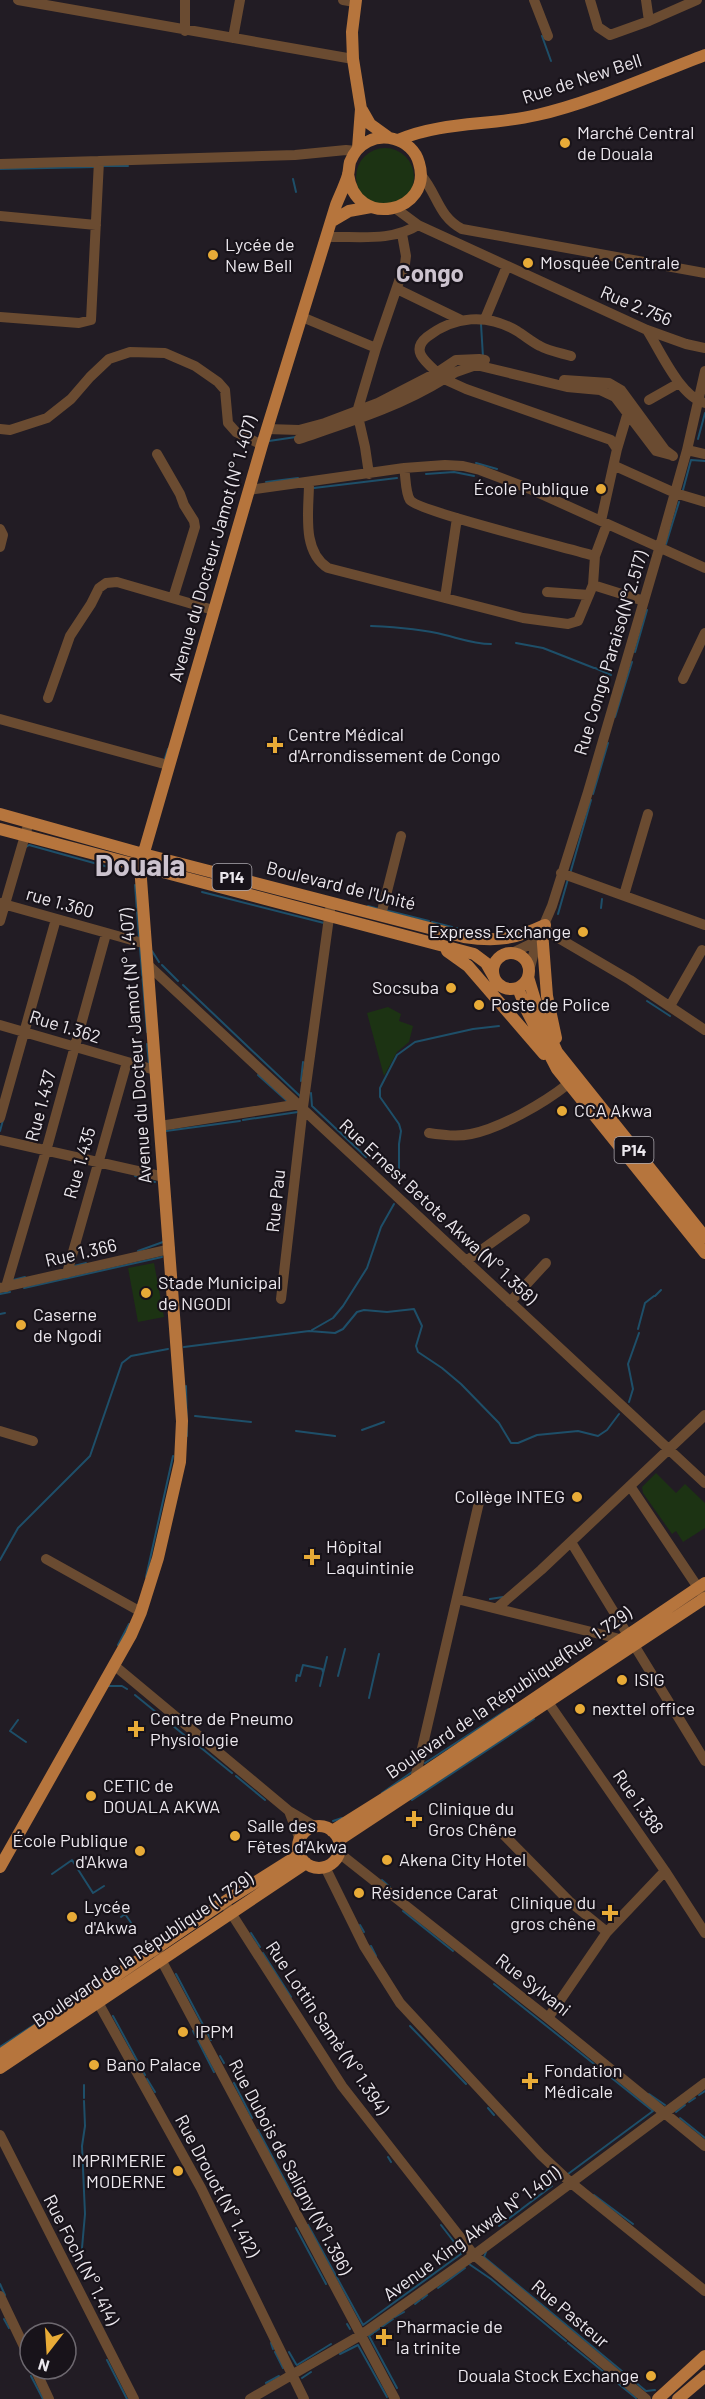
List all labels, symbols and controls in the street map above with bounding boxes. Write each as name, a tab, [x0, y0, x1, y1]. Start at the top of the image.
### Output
street label: Rue de New Bell	[519, 48, 644, 108]
place label: Marché Central de Douala	[577, 121, 694, 164]
marker: Marché Central de Douala	[558, 136, 572, 150]
place label: Lycée de New Bell	[225, 233, 295, 276]
marker: Lycée de New Bell	[206, 248, 220, 262]
place label: Mosquée Centrale	[540, 251, 680, 273]
marker: Mosquée Centrale	[521, 256, 535, 270]
district label: Congo	[396, 258, 464, 287]
street label: Rue 2.756	[597, 280, 675, 330]
street label: Avenue du Docteur Jamot (N° 1.407)	[163, 413, 261, 684]
place label: École Publique	[474, 477, 589, 499]
marker: École Publique	[594, 482, 608, 496]
street label: Rue Congo Paraiso(N°2.517)	[568, 548, 652, 758]
place label: Centre Médical d'Arrondissement de Congo	[288, 723, 501, 766]
marker: Centre Médical d'Arrondissement de Congo	[266, 736, 284, 754]
district label: Douala	[95, 846, 185, 882]
street label: Boulevard de l'Unité	[264, 856, 418, 914]
road number: P14	[212, 864, 252, 890]
street label: rue 1.360	[24, 882, 97, 922]
street label: Avenue du Docteur Jamot (N° 1.407)	[114, 907, 156, 1184]
place label: Express Exchange	[429, 920, 571, 942]
marker: Express Exchange	[576, 925, 590, 939]
place label: Socsuba	[372, 976, 439, 998]
marker: Socsuba	[444, 981, 458, 995]
place label: Poste de Police	[491, 993, 610, 1015]
marker: Poste de Police	[472, 998, 486, 1012]
street label: Rue 1.362	[27, 1005, 104, 1047]
street label: Rue 1.437	[20, 1067, 60, 1144]
place label: CCA Akwa	[574, 1099, 652, 1121]
marker: CCA Akwa	[555, 1104, 569, 1118]
street label: Rue Ernest Betote Akwa (N° 1.358)	[335, 1114, 542, 1309]
street label: Rue 1.435	[58, 1124, 100, 1201]
road number: P14	[614, 1137, 654, 1163]
street label: Rue Pau	[261, 1168, 289, 1234]
street label: Rue 1.366	[43, 1233, 119, 1271]
place label: Stade Municipal de NGODI	[158, 1271, 281, 1314]
marker: Stade Municipal de NGODI	[139, 1286, 153, 1300]
place label: Caserne de Ngodi	[33, 1303, 102, 1346]
marker: Caserne de Ngodi	[14, 1318, 28, 1332]
place label: Collège INTEG	[455, 1485, 565, 1507]
marker: Collège INTEG	[570, 1490, 584, 1504]
place label: Hôpital Laquintinie	[326, 1535, 414, 1578]
marker: Hôpital Laquintinie	[303, 1548, 321, 1566]
street label: Boulevard de la République(Rue 1.729)	[381, 1601, 636, 1783]
place label: ISIG	[634, 1668, 665, 1690]
marker: ISIG	[615, 1673, 629, 1687]
place label: nexttel office	[592, 1697, 695, 1719]
marker: nexttel office	[573, 1702, 587, 1716]
place label: Centre de Pneumo Physiologie	[150, 1707, 293, 1750]
marker: Centre de Pneumo Physiologie	[127, 1720, 145, 1738]
street label: Rue 1.388	[609, 1765, 669, 1838]
place label: CETIC de DOUALA AKWA	[103, 1774, 220, 1817]
marker: CETIC de DOUALA AKWA	[84, 1789, 98, 1803]
place label: Clinique du Gros Chêne	[428, 1797, 517, 1840]
marker: Clinique du Gros Chêne	[405, 1810, 423, 1828]
place label: Salle des Fêtes d'Akwa	[247, 1814, 347, 1857]
place label: École Publique d'Akwa	[13, 1829, 128, 1872]
marker: Salle des Fêtes d'Akwa	[228, 1829, 242, 1843]
marker: École Publique d'Akwa	[133, 1844, 147, 1858]
place label: Akena City Hotel	[399, 1848, 526, 1870]
marker: Akena City Hotel	[380, 1853, 394, 1867]
street label: Boulevard de la République (1.729)	[28, 1867, 257, 2031]
place label: Résidence Carat	[371, 1881, 498, 1903]
marker: Résidence Carat	[352, 1886, 366, 1900]
place label: Clinique du gros chêne	[510, 1891, 596, 1934]
place label: Lycée d'Akwa	[84, 1895, 137, 1938]
marker: Clinique du gros chêne	[601, 1904, 619, 1922]
marker: Lycée d'Akwa	[65, 1910, 79, 1924]
street label: Rue Lottin Samè (N° 1.394)	[262, 1937, 394, 2119]
street label: Rue Sylvani	[492, 1948, 575, 2020]
place label: IPPM	[195, 2020, 234, 2042]
marker: IPPM	[176, 2025, 190, 2039]
place label: Bano Palace	[106, 2053, 201, 2075]
street label: Rue Dubois de Saligny (N°1.396)	[225, 2055, 357, 2278]
marker: Bano Palace	[87, 2058, 101, 2072]
place label: Fondation Médicale	[544, 2059, 623, 2102]
marker: Fondation Médicale	[521, 2072, 539, 2090]
street label: Rue Drouot (N° 1.412)	[171, 2110, 265, 2261]
place label: IMPRIMERIE MODERNE	[72, 2149, 166, 2192]
street label: Avenue King Akwa( N° 1.401)	[378, 2161, 565, 2305]
marker: IMPRIMERIE MODERNE	[171, 2164, 185, 2178]
street label: Rue Foch (N° 1.414)	[39, 2191, 124, 2329]
street label: Rue Pasteur	[527, 2274, 614, 2352]
place label: Pharmacie de la trinite	[396, 2315, 503, 2358]
north arrow	[18, 2321, 78, 2381]
marker: Pharmacie de la trinite	[377, 2330, 391, 2344]
text: N	[36, 2355, 51, 2376]
place label: Douala Stock Exchange	[457, 2364, 639, 2386]
marker: Douala Stock Exchange	[644, 2369, 658, 2383]

